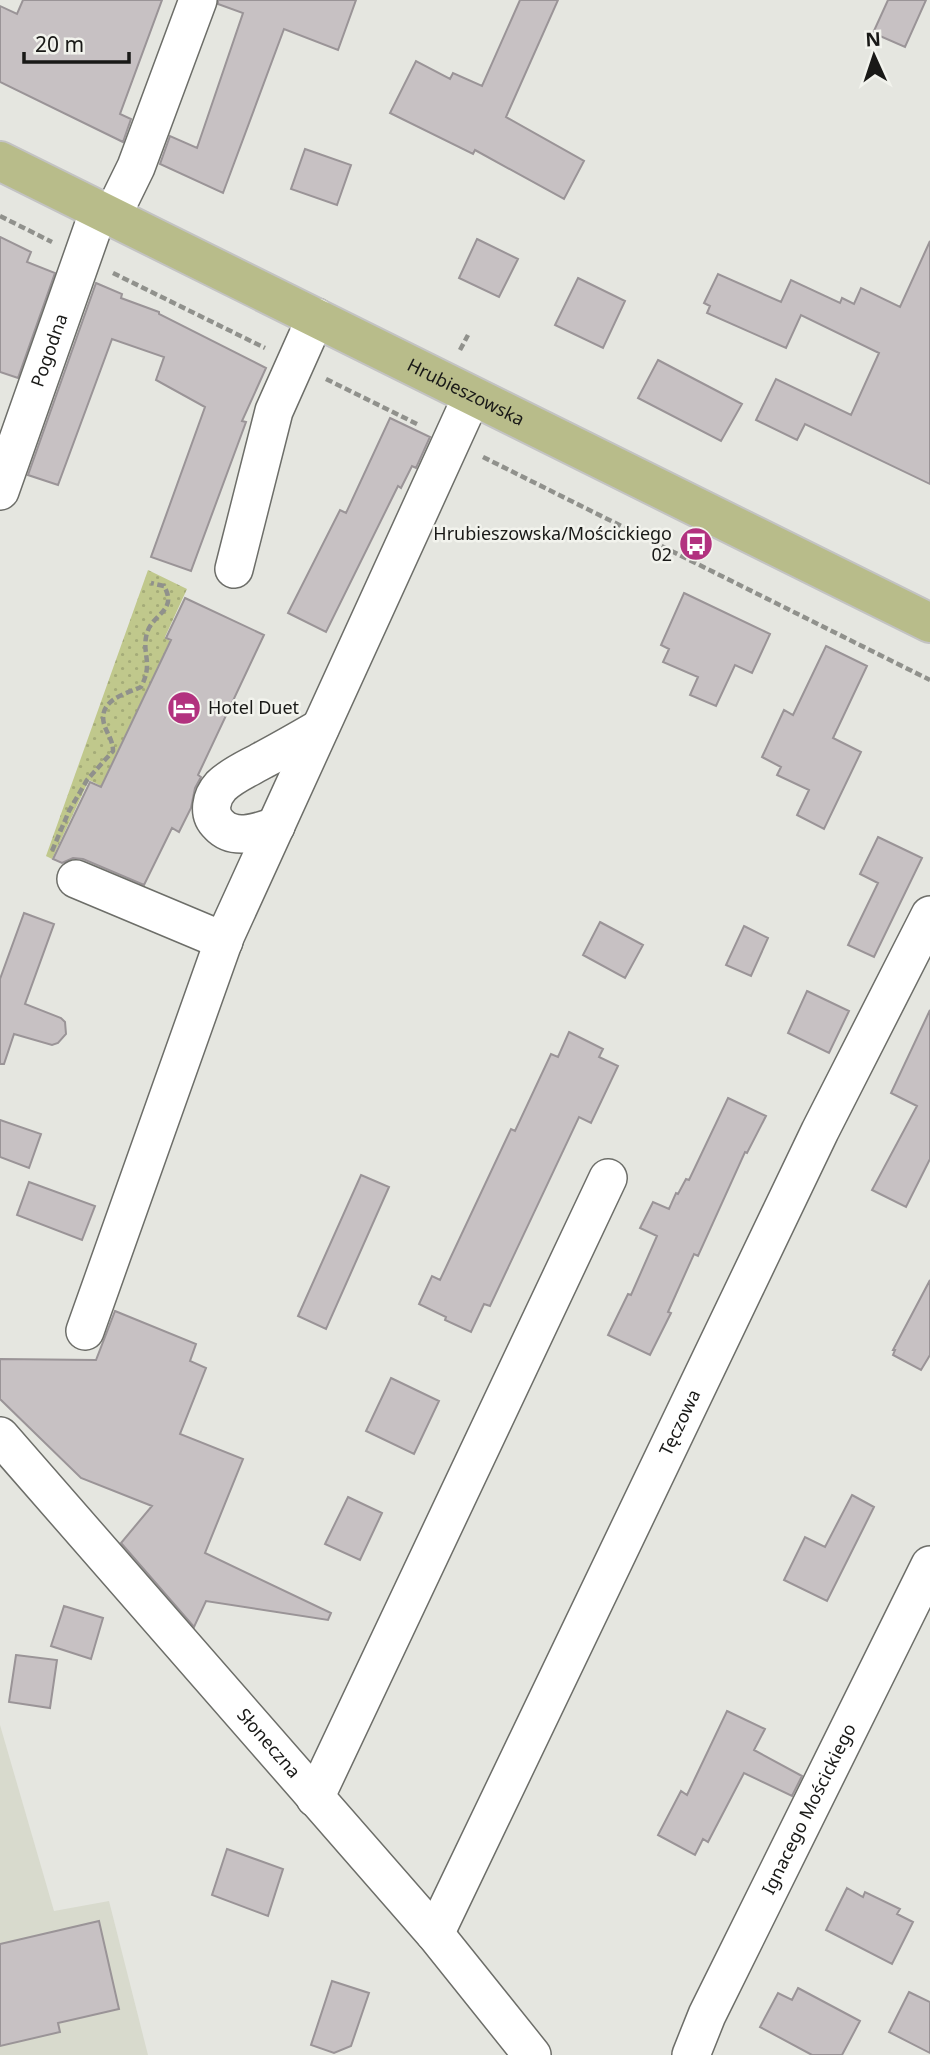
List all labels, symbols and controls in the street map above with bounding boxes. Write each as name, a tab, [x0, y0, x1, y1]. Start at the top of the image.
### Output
scale bar	[24, 21, 130, 65]
north arrow	[839, 21, 909, 91]
text: N	[865, 26, 882, 52]
text: 20 m	[35, 30, 84, 58]
street label: Pogodna	[25, 310, 73, 390]
street label: Hrubieszowska	[404, 352, 529, 431]
place label: Hrubieszowska/Mościckiego 02	[433, 521, 672, 566]
bus stop icon: Hrubieszowska/Mościckiego 02	[677, 525, 715, 563]
hotel icon: Hotel Duet	[165, 689, 203, 727]
place label: Hotel Duet	[208, 695, 300, 719]
street label: Tęczowa	[653, 1385, 705, 1459]
street label: Słoneczna	[232, 1703, 306, 1783]
street label: Ignacego Mościckiego	[756, 1719, 861, 1898]

